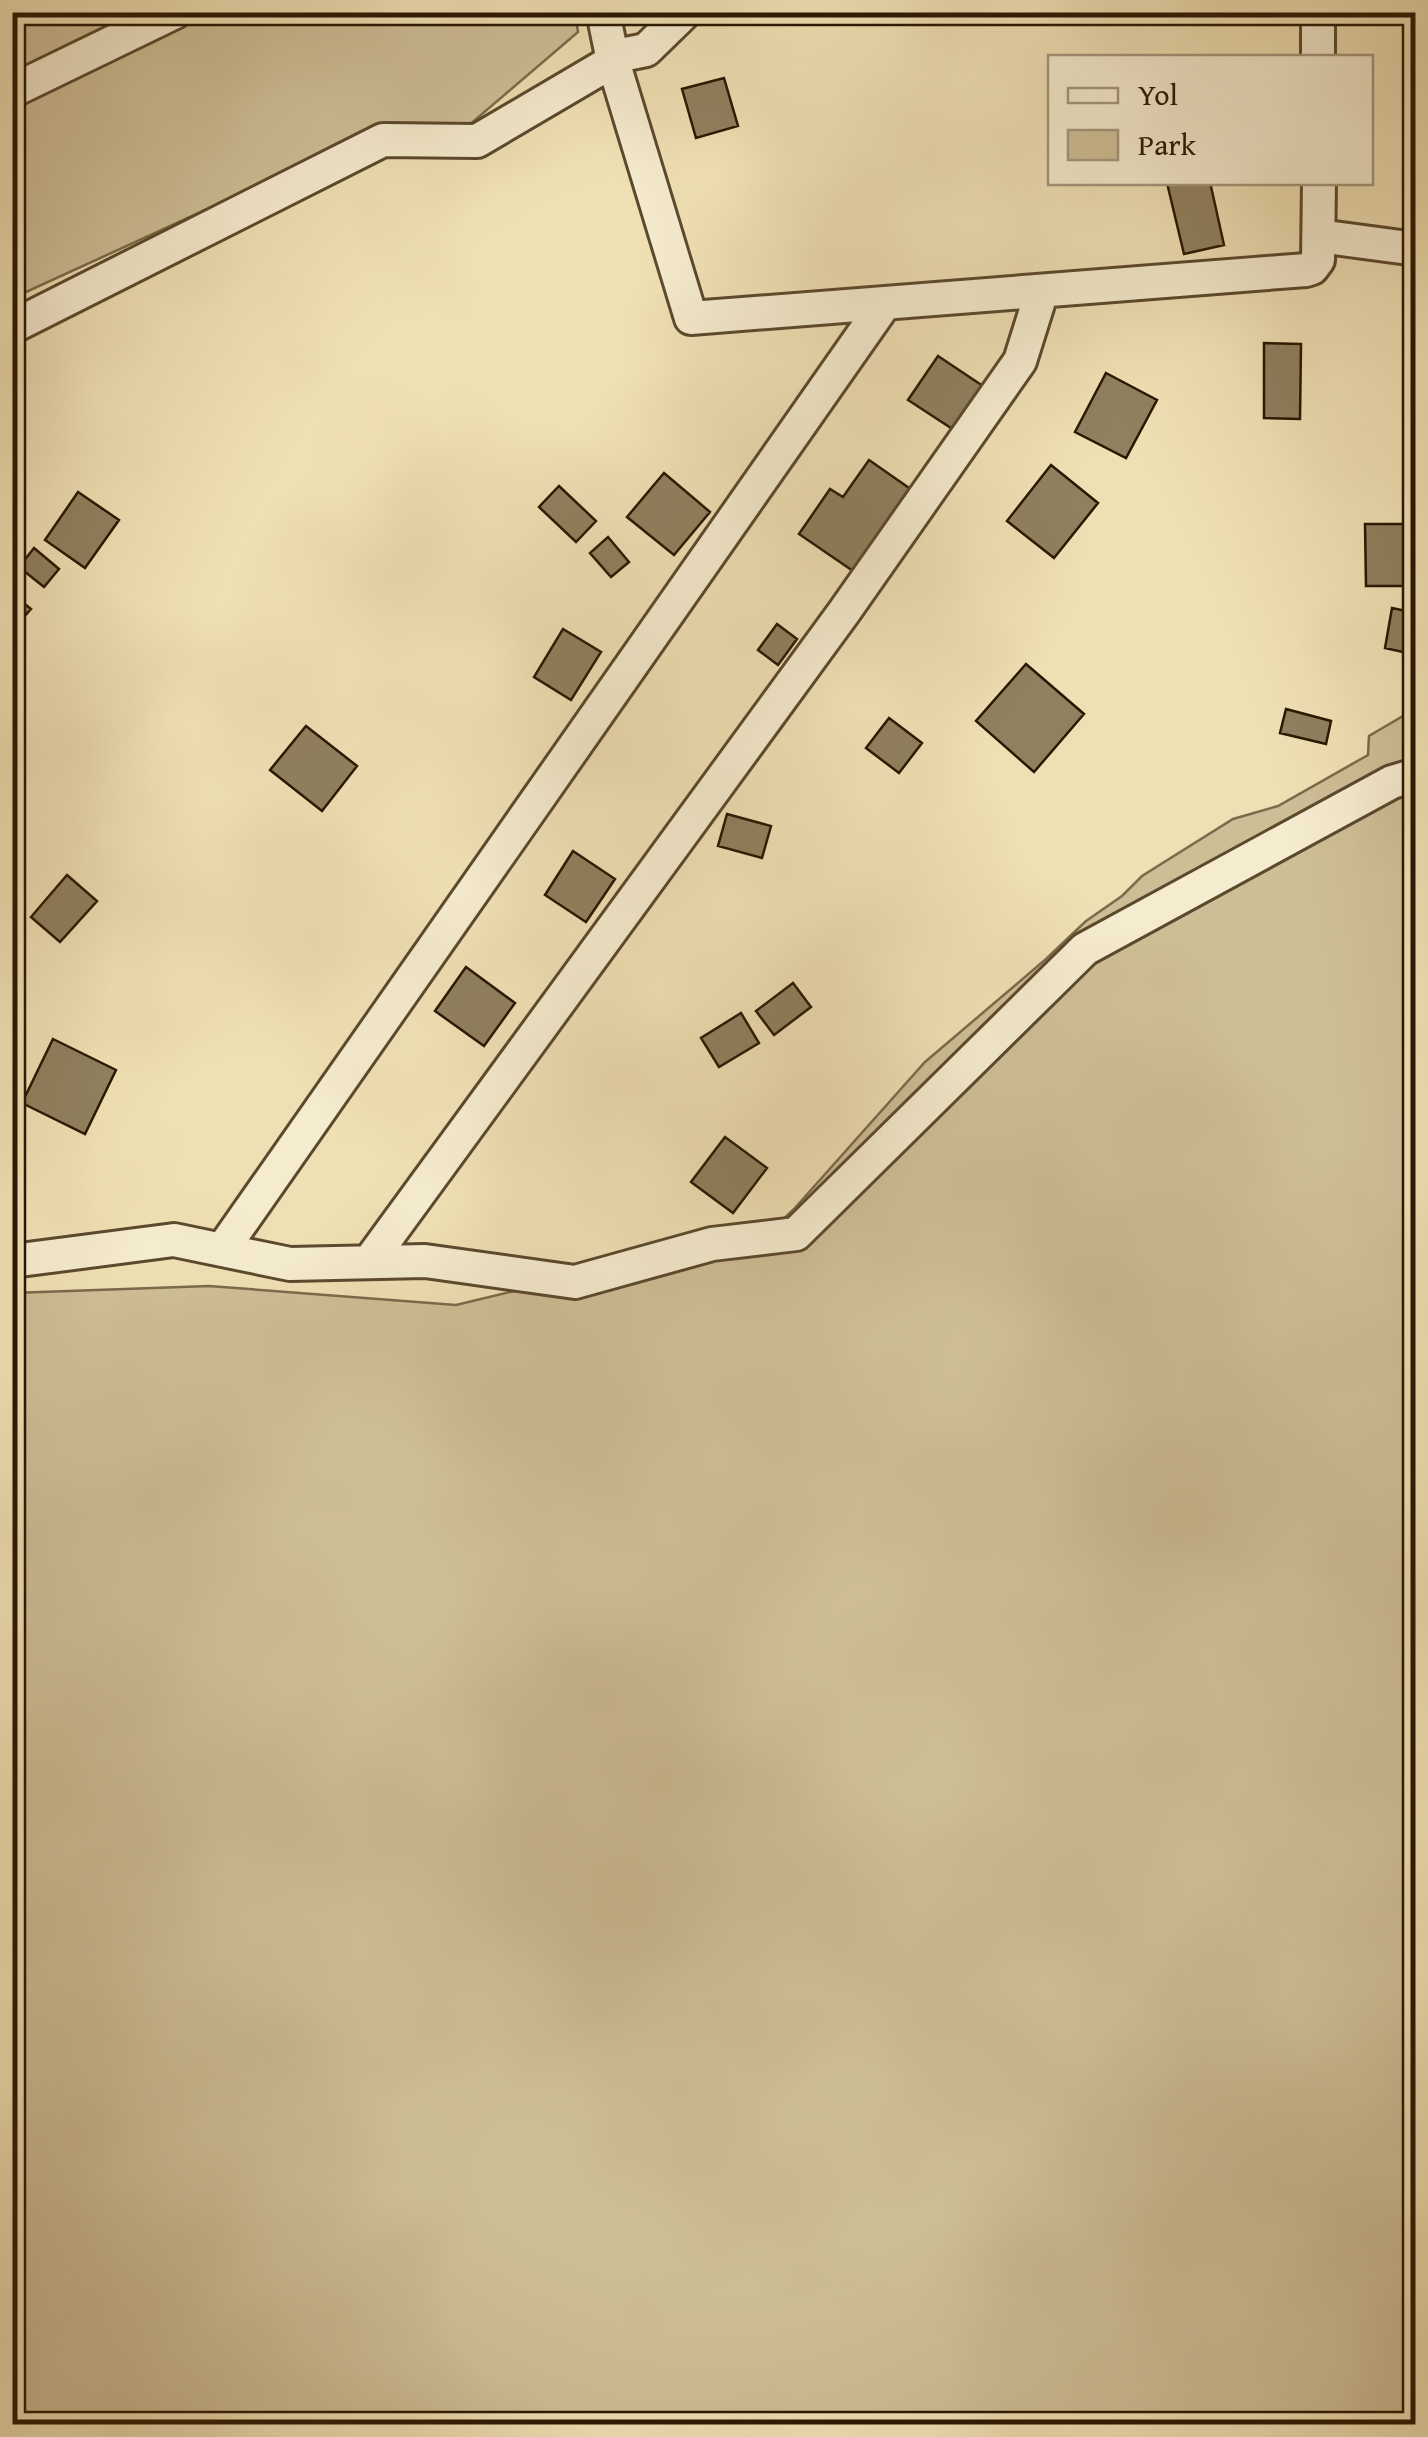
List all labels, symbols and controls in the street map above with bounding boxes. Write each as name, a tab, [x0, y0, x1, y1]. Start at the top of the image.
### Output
legend	[1048, 55, 1373, 185]
text: Yol	[1138, 72, 1178, 116]
text: Park	[1138, 122, 1197, 166]

